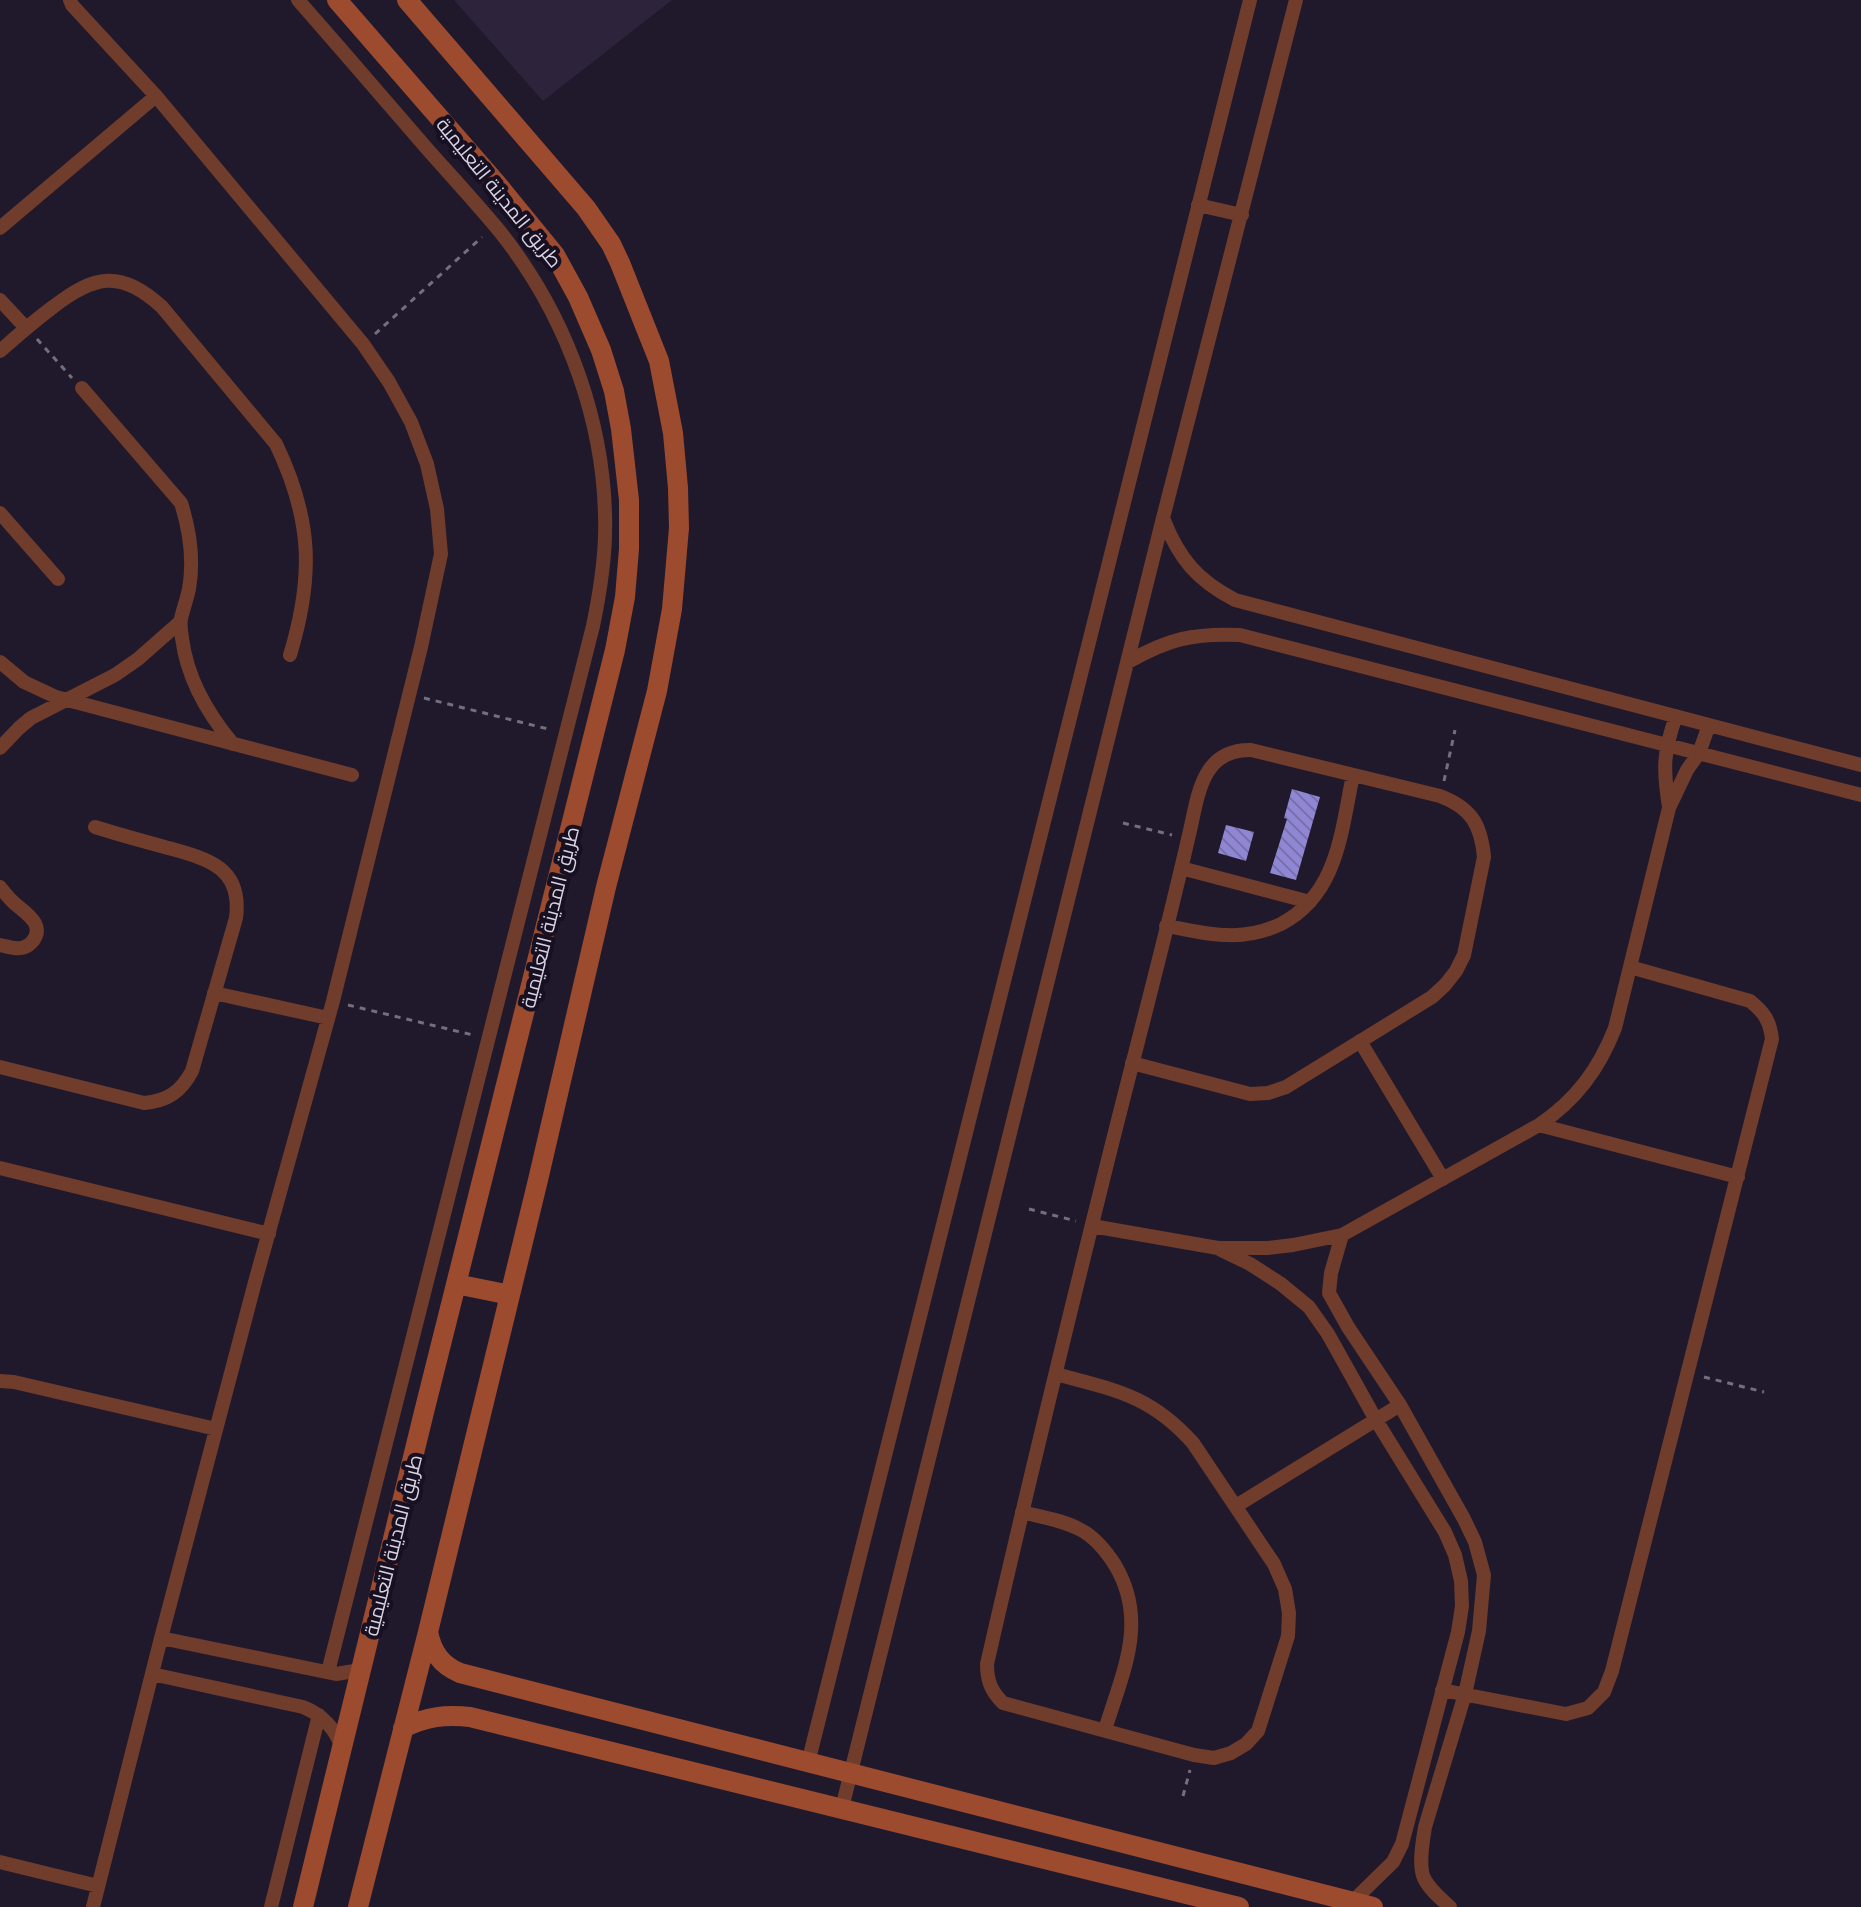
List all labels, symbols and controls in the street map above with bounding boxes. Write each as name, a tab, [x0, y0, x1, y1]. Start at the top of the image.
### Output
street label: طريق المدينة التعليمية	[431, 112, 568, 273]
street label: طريق المدينة التعليمية	[515, 824, 585, 1011]
street label: طريق المدينة التعليمية	[358, 1452, 428, 1639]

